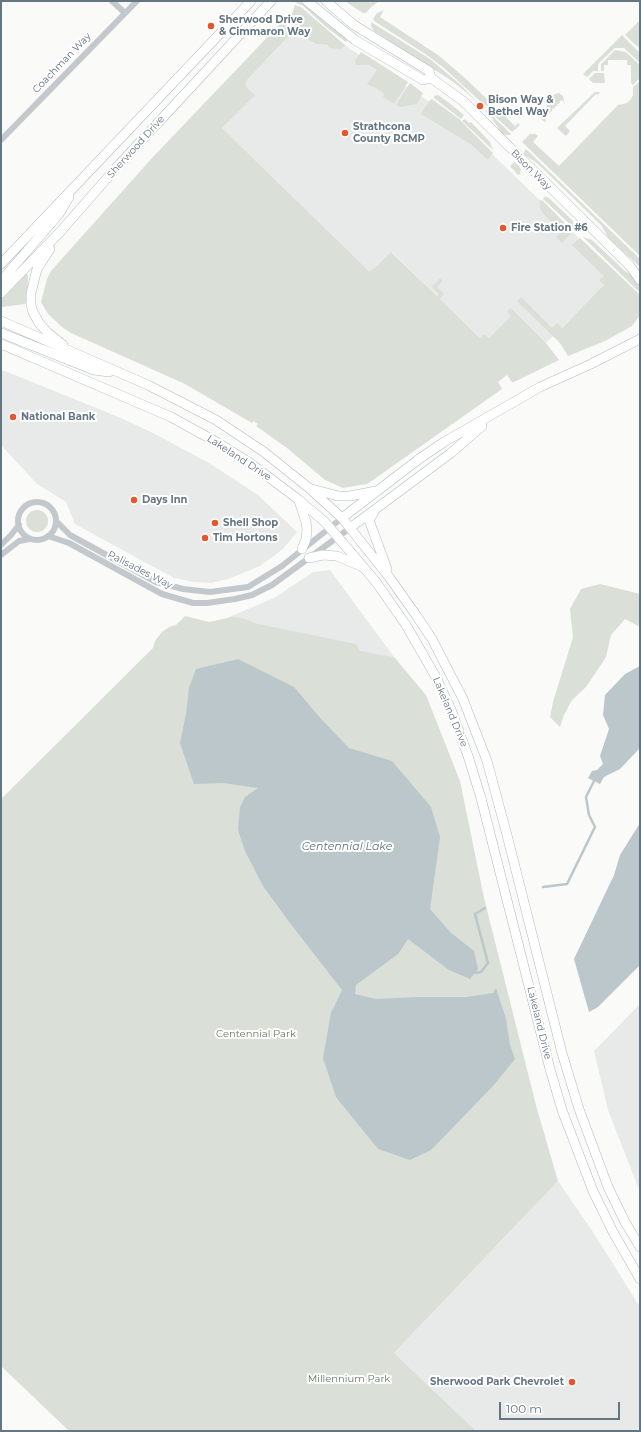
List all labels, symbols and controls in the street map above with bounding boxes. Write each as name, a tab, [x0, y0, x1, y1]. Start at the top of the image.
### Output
place label: Sherwood Drive & Cimmaron Way	[219, 14, 310, 38]
marker: Sherwood Drive & Cimmaron Way	[206, 21, 216, 31]
street label: Coachman Way	[30, 30, 94, 96]
place label: Bison Way & Bethel Way	[488, 94, 554, 118]
marker: Bison Way & Bethel Way	[475, 101, 485, 111]
street label: Sherwood Drive	[105, 113, 167, 181]
place label: Strathcona County RCMP	[353, 121, 425, 144]
marker: Strathcona County RCMP	[340, 128, 350, 138]
street label: Bison Way	[508, 147, 554, 193]
place label: Fire Station #6	[511, 222, 588, 234]
marker: Fire Station #6	[498, 223, 508, 233]
place label: National Bank	[21, 411, 95, 423]
marker: National Bank	[8, 412, 18, 422]
street label: Lakeland Drive	[204, 433, 274, 483]
place label: Days Inn	[142, 494, 187, 506]
marker: Days Inn	[129, 495, 139, 505]
place label: Shell Shop	[223, 517, 278, 529]
marker: Shell Shop	[210, 518, 220, 528]
place label: Tim Hortons	[213, 532, 278, 544]
marker: Tim Hortons	[200, 533, 210, 543]
street label: Palisades Way	[106, 549, 174, 591]
street label: Lakeland Drive	[430, 675, 470, 749]
water label: Centennial Lake	[302, 840, 392, 854]
street label: Lakeland Drive	[524, 985, 554, 1061]
park label: Centennial Park	[216, 1028, 296, 1040]
park label: Millennium Park	[308, 1373, 390, 1385]
place label: Sherwood Park Chevrolet	[430, 1376, 564, 1388]
marker: Sherwood Park Chevrolet	[567, 1377, 577, 1387]
scale bar	[501, 1394, 622, 1420]
text: 100 m	[506, 1401, 542, 1416]

